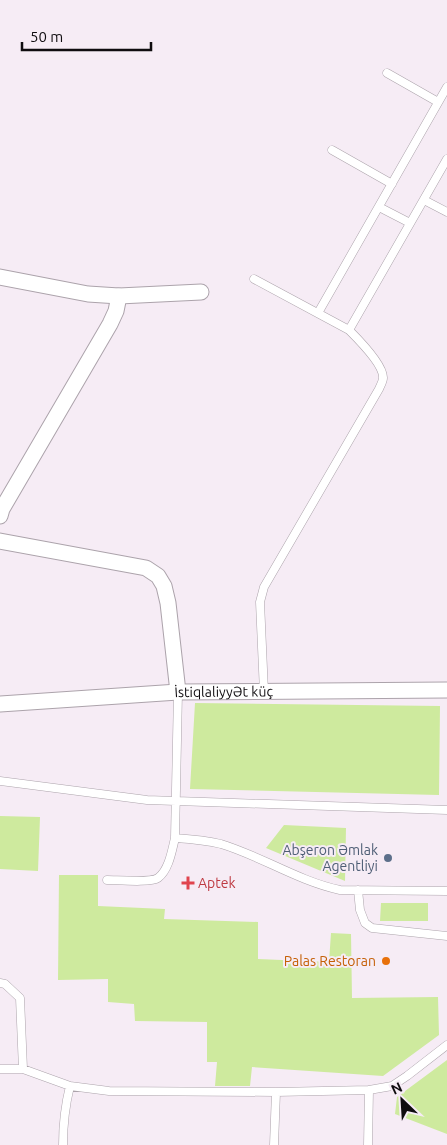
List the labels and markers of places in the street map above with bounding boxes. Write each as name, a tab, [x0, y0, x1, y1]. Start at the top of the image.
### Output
place label: Abşeron Əmlak Agentliyi	[282, 842, 378, 874]
marker: Abşeron Əmlak Agentliyi	[382, 852, 394, 864]
place label: Aptek	[198, 875, 236, 891]
marker: Aptek	[182, 877, 194, 889]
place label: Palas Restoran	[284, 953, 376, 969]
marker: Palas Restoran	[380, 955, 392, 967]

